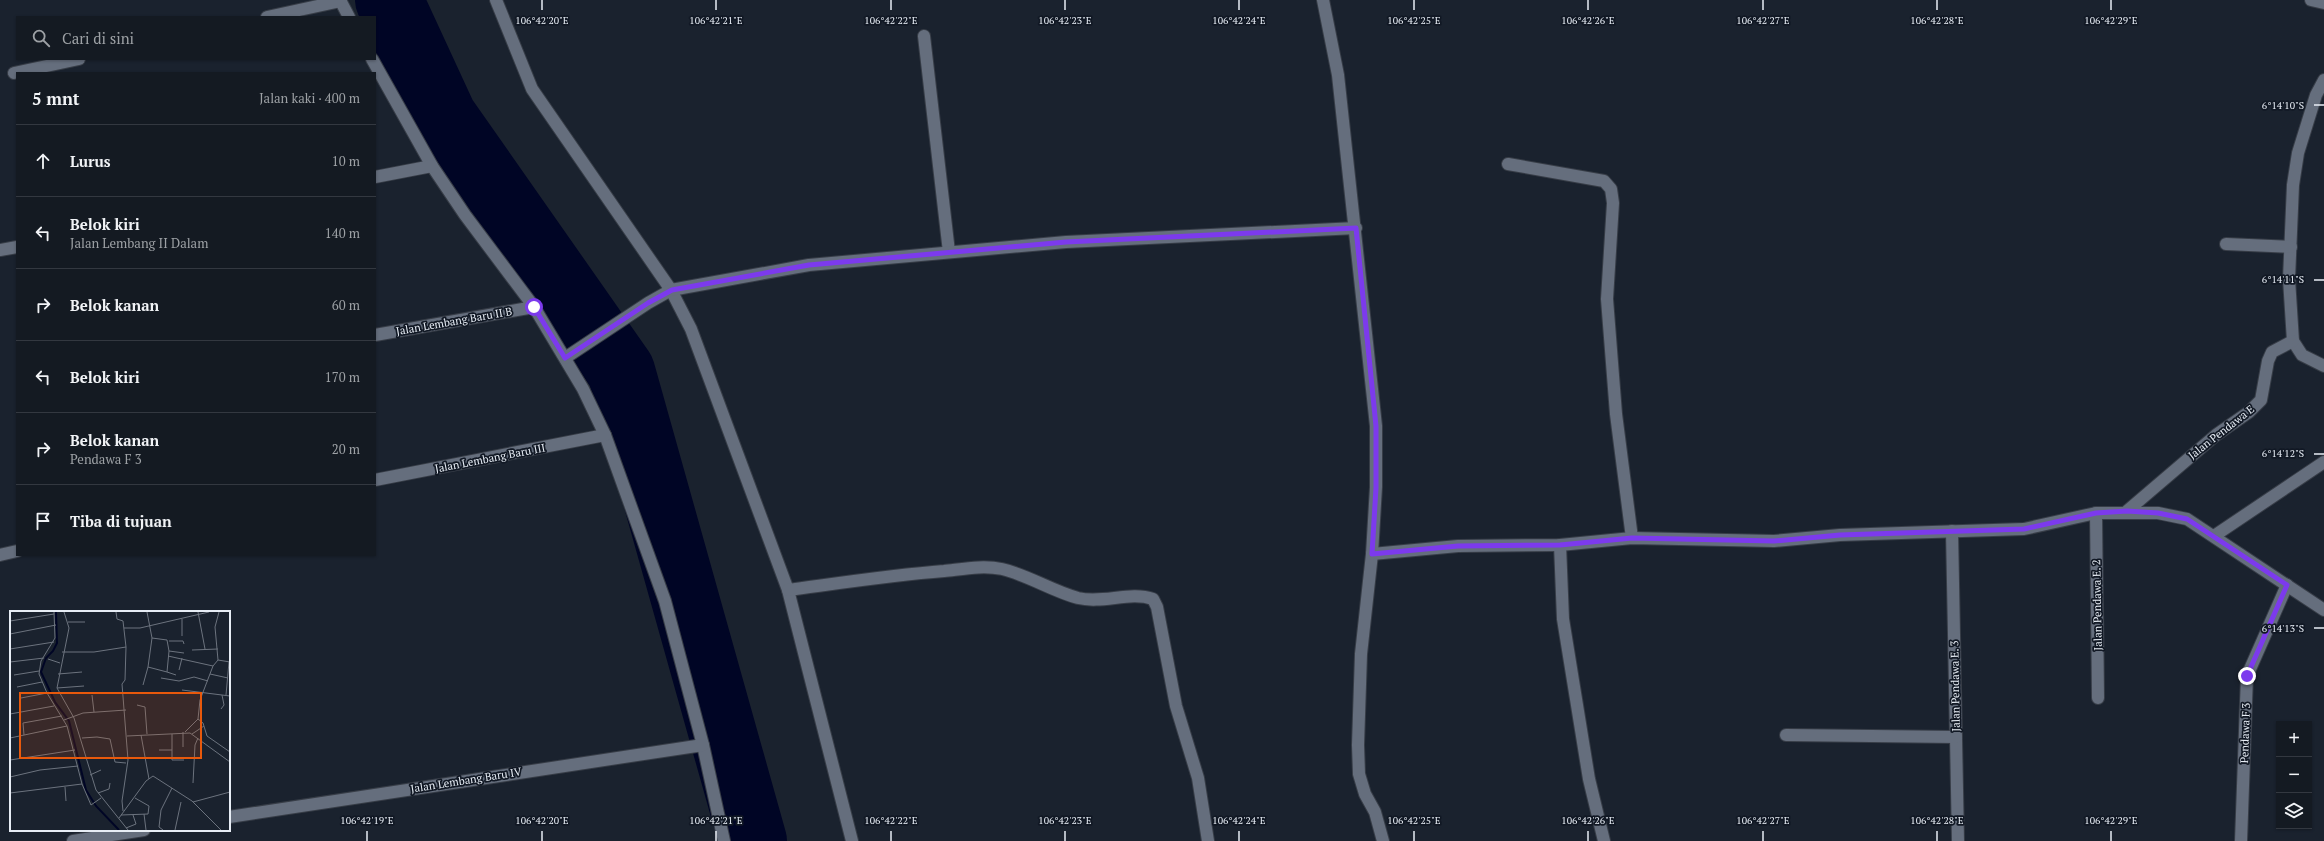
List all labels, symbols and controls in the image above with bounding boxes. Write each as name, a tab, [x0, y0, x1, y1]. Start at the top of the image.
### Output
text: 106°42'20"E	[515, 14, 569, 27]
text: 106°42'21"E	[689, 14, 743, 27]
text: 106°42'22"E	[864, 14, 918, 27]
text: 106°42'23"E	[1038, 14, 1092, 27]
text: 106°42'24"E	[1212, 14, 1266, 27]
text: 106°42'25"E	[1387, 14, 1441, 27]
text: 106°42'26"E	[1561, 14, 1615, 27]
text: 106°42'27"E	[1736, 14, 1790, 27]
text: 106°42'28"E	[1910, 14, 1964, 27]
text: 106°42'29"E	[2084, 14, 2138, 27]
search box	[16, 16, 376, 60]
icon: search	[30, 27, 52, 49]
text: Cari di sini	[62, 28, 134, 48]
text: 5 mnt	[32, 87, 80, 110]
text: Jalan kaki · 400 m	[259, 89, 360, 107]
text: 6°14'10"S	[2262, 99, 2304, 112]
icon: ahead	[32, 150, 54, 172]
text: Lurus	[70, 151, 111, 171]
text: 10 m	[332, 152, 360, 170]
text: Belok kiri	[70, 214, 140, 234]
icon: left	[32, 222, 54, 244]
text: 140 m	[325, 224, 360, 242]
text: Jalan Lembang II Dalam	[70, 234, 208, 252]
text: 6°14'11"S	[2262, 273, 2304, 286]
icon: right	[32, 294, 54, 316]
text: Belok kanan	[70, 295, 159, 315]
text: 60 m	[332, 296, 360, 314]
route start	[525, 298, 543, 316]
street label: Jalan Lembang Baru II B	[395, 304, 513, 338]
icon: left	[32, 366, 54, 388]
text: Belok kiri	[70, 367, 140, 387]
text: 170 m	[325, 368, 360, 386]
street label: Jalan Pendawa E	[2185, 402, 2257, 462]
text: Belok kanan	[70, 430, 159, 450]
icon: right	[32, 438, 54, 460]
text: 20 m	[332, 440, 360, 458]
street label: Jalan Lembang Baru III	[434, 440, 546, 476]
text: 6°14'12"S	[2262, 447, 2304, 460]
text: Pendawa F 3	[70, 450, 142, 468]
icon: arrive	[32, 510, 54, 532]
text: Tiba di tujuan	[70, 511, 172, 531]
street label: Jalan Pendawa E. 2	[2089, 559, 2105, 651]
inset map	[10, 611, 230, 831]
text: 6°14'13"S	[2262, 622, 2304, 635]
street label: Jalan Pendawa E. 3	[1947, 640, 1963, 732]
route end	[2238, 667, 2256, 685]
street label: Pendawa F 3	[2237, 702, 2253, 764]
map controls	[2276, 721, 2312, 829]
button: +	[2276, 721, 2312, 757]
button: −	[2276, 757, 2312, 793]
street label: Jalan Lembang Baru IV	[410, 764, 523, 796]
button: layers	[2276, 793, 2312, 829]
text: 106°42'19"E	[340, 814, 394, 827]
text: 106°42'20"E	[515, 814, 569, 827]
text: 106°42'21"E	[689, 814, 743, 827]
text: 106°42'22"E	[864, 814, 918, 827]
text: 106°42'23"E	[1038, 814, 1092, 827]
text: 106°42'24"E	[1212, 814, 1266, 827]
text: 106°42'25"E	[1387, 814, 1441, 827]
text: 106°42'26"E	[1561, 814, 1615, 827]
text: 106°42'27"E	[1736, 814, 1790, 827]
text: 106°42'28"E	[1910, 814, 1964, 827]
text: 106°42'29"E	[2084, 814, 2138, 827]

